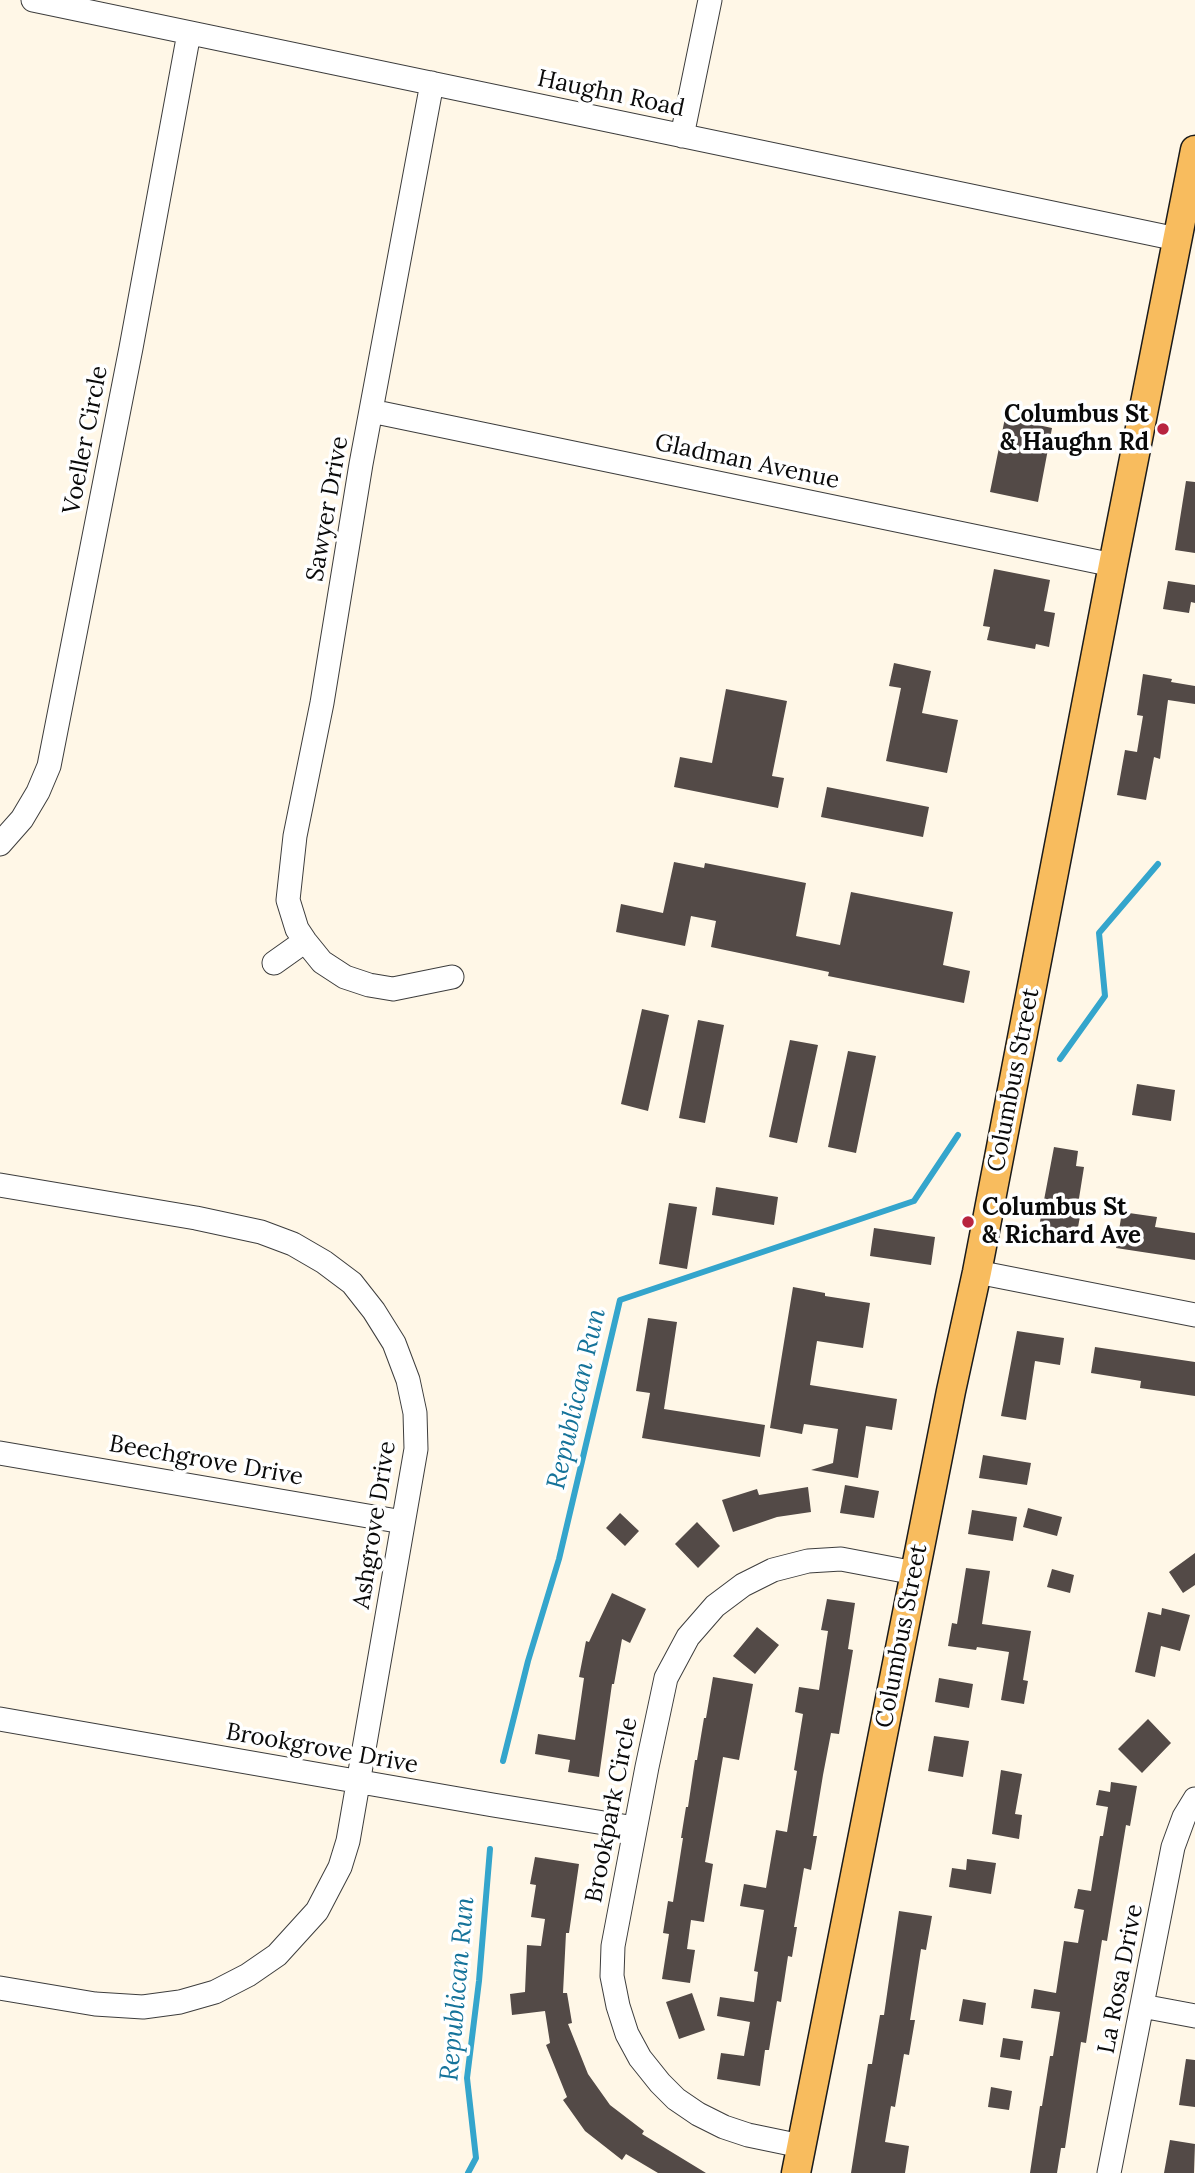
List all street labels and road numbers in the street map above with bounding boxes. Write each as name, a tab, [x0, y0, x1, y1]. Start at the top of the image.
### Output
street label: Haughn Road	[535, 64, 687, 124]
street label: Voeller Circle	[57, 363, 115, 517]
street label: Gladman Avenue	[652, 428, 842, 496]
street label: Sawyer Drive	[301, 434, 355, 584]
street label: Columbus Street	[982, 986, 1046, 1174]
street label: Beechgrove Drive	[107, 1430, 305, 1492]
street label: Ashgrove Drive	[348, 1439, 402, 1611]
street label: Columbus Street	[870, 1542, 934, 1730]
street label: Brookpark Circle	[580, 1715, 644, 1905]
street label: Brookgrove Drive	[224, 1718, 420, 1780]
street label: La Rosa Drive	[1092, 1902, 1150, 2056]

